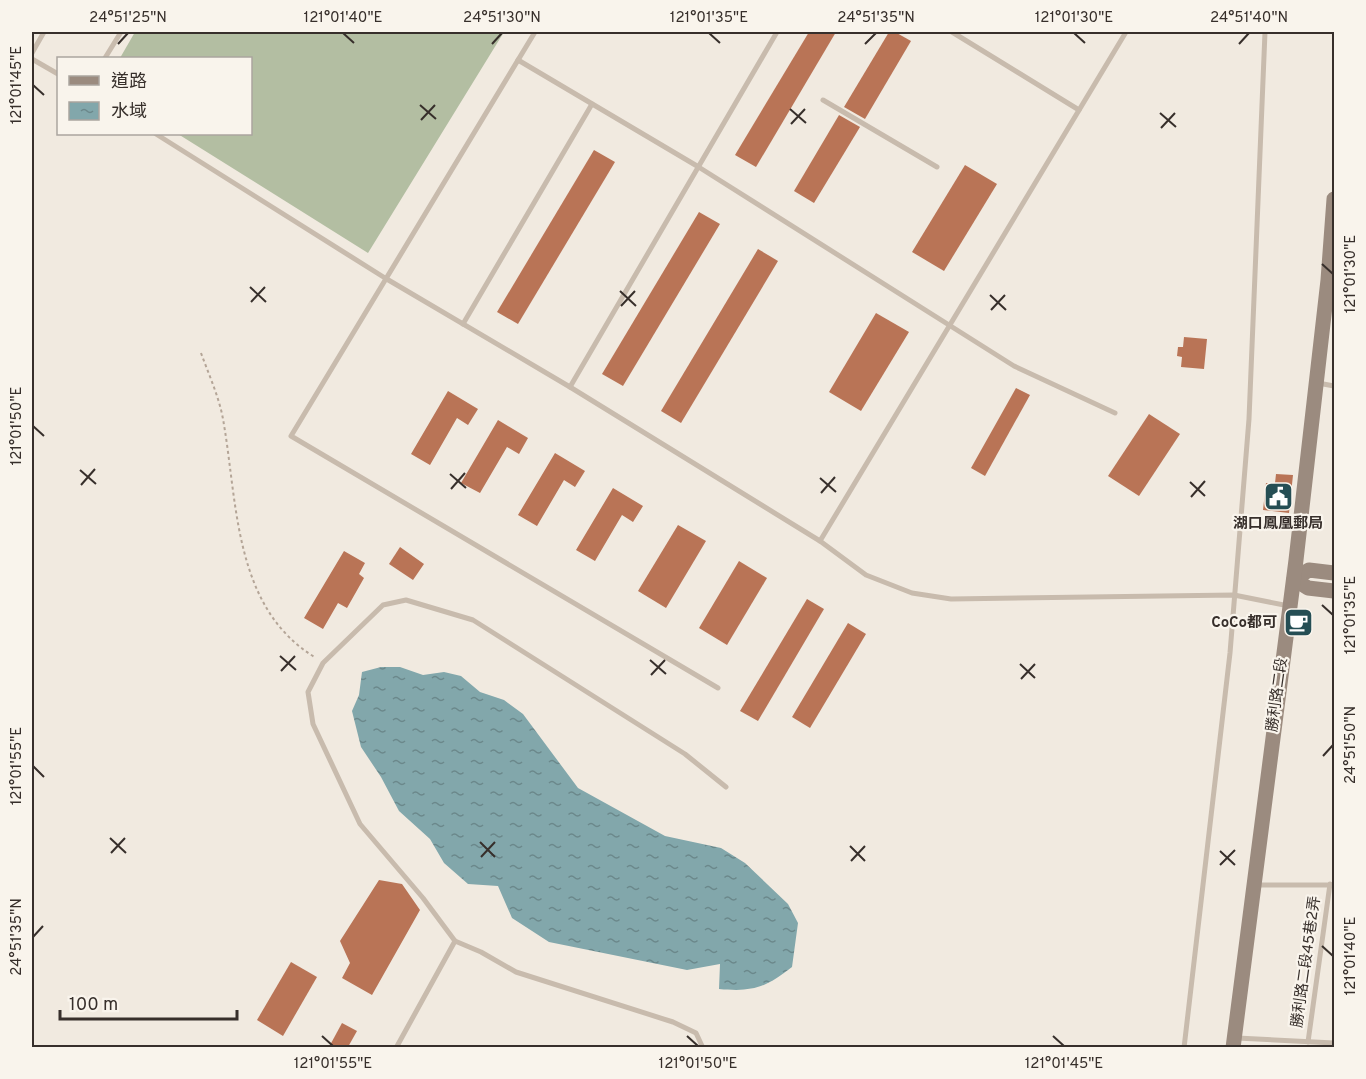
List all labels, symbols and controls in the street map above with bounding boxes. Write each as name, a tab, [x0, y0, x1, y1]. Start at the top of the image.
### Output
text: 24°51'25"N	[89, 9, 167, 28]
text: 121°01'40"E	[304, 9, 382, 28]
text: 24°51'30"N	[463, 9, 541, 28]
text: 121°01'35"E	[670, 9, 748, 28]
text: 24°51'35"N	[837, 9, 915, 28]
text: 121°01'30"E	[1035, 9, 1113, 28]
text: 24°51'40"N	[1210, 9, 1288, 28]
text: 121°01'45"E	[8, 46, 27, 124]
legend	[57, 57, 252, 135]
text: 道路	[111, 71, 147, 94]
text: 水域	[111, 101, 147, 124]
text: 121°01'30"E	[1342, 235, 1361, 313]
text: 121°01'50"E	[8, 387, 27, 465]
public building icon: 湖口鳳凰郵局	[1262, 481, 1294, 513]
place label: 湖口鳳凰郵局	[1233, 515, 1323, 534]
text: 121°01'35"E	[1342, 576, 1361, 654]
cafe icon: CoCo都可	[1282, 607, 1314, 639]
place label: CoCo都可	[1211, 614, 1277, 633]
street label: 勝利路二段	[1263, 657, 1293, 733]
text: 24°51'50"N	[1342, 706, 1361, 784]
text: 121°01'55"E	[8, 727, 27, 805]
street label: 勝利路二段45巷2弄	[1288, 895, 1326, 1029]
text: 24°51'35"N	[8, 898, 27, 976]
text: 121°01'40"E	[1342, 917, 1361, 995]
scale bar	[60, 983, 237, 1021]
text: 100 m	[69, 994, 118, 1017]
text: 121°01'55"E	[294, 1055, 372, 1074]
text: 121°01'50"E	[659, 1055, 737, 1074]
text: 121°01'45"E	[1025, 1055, 1103, 1074]

